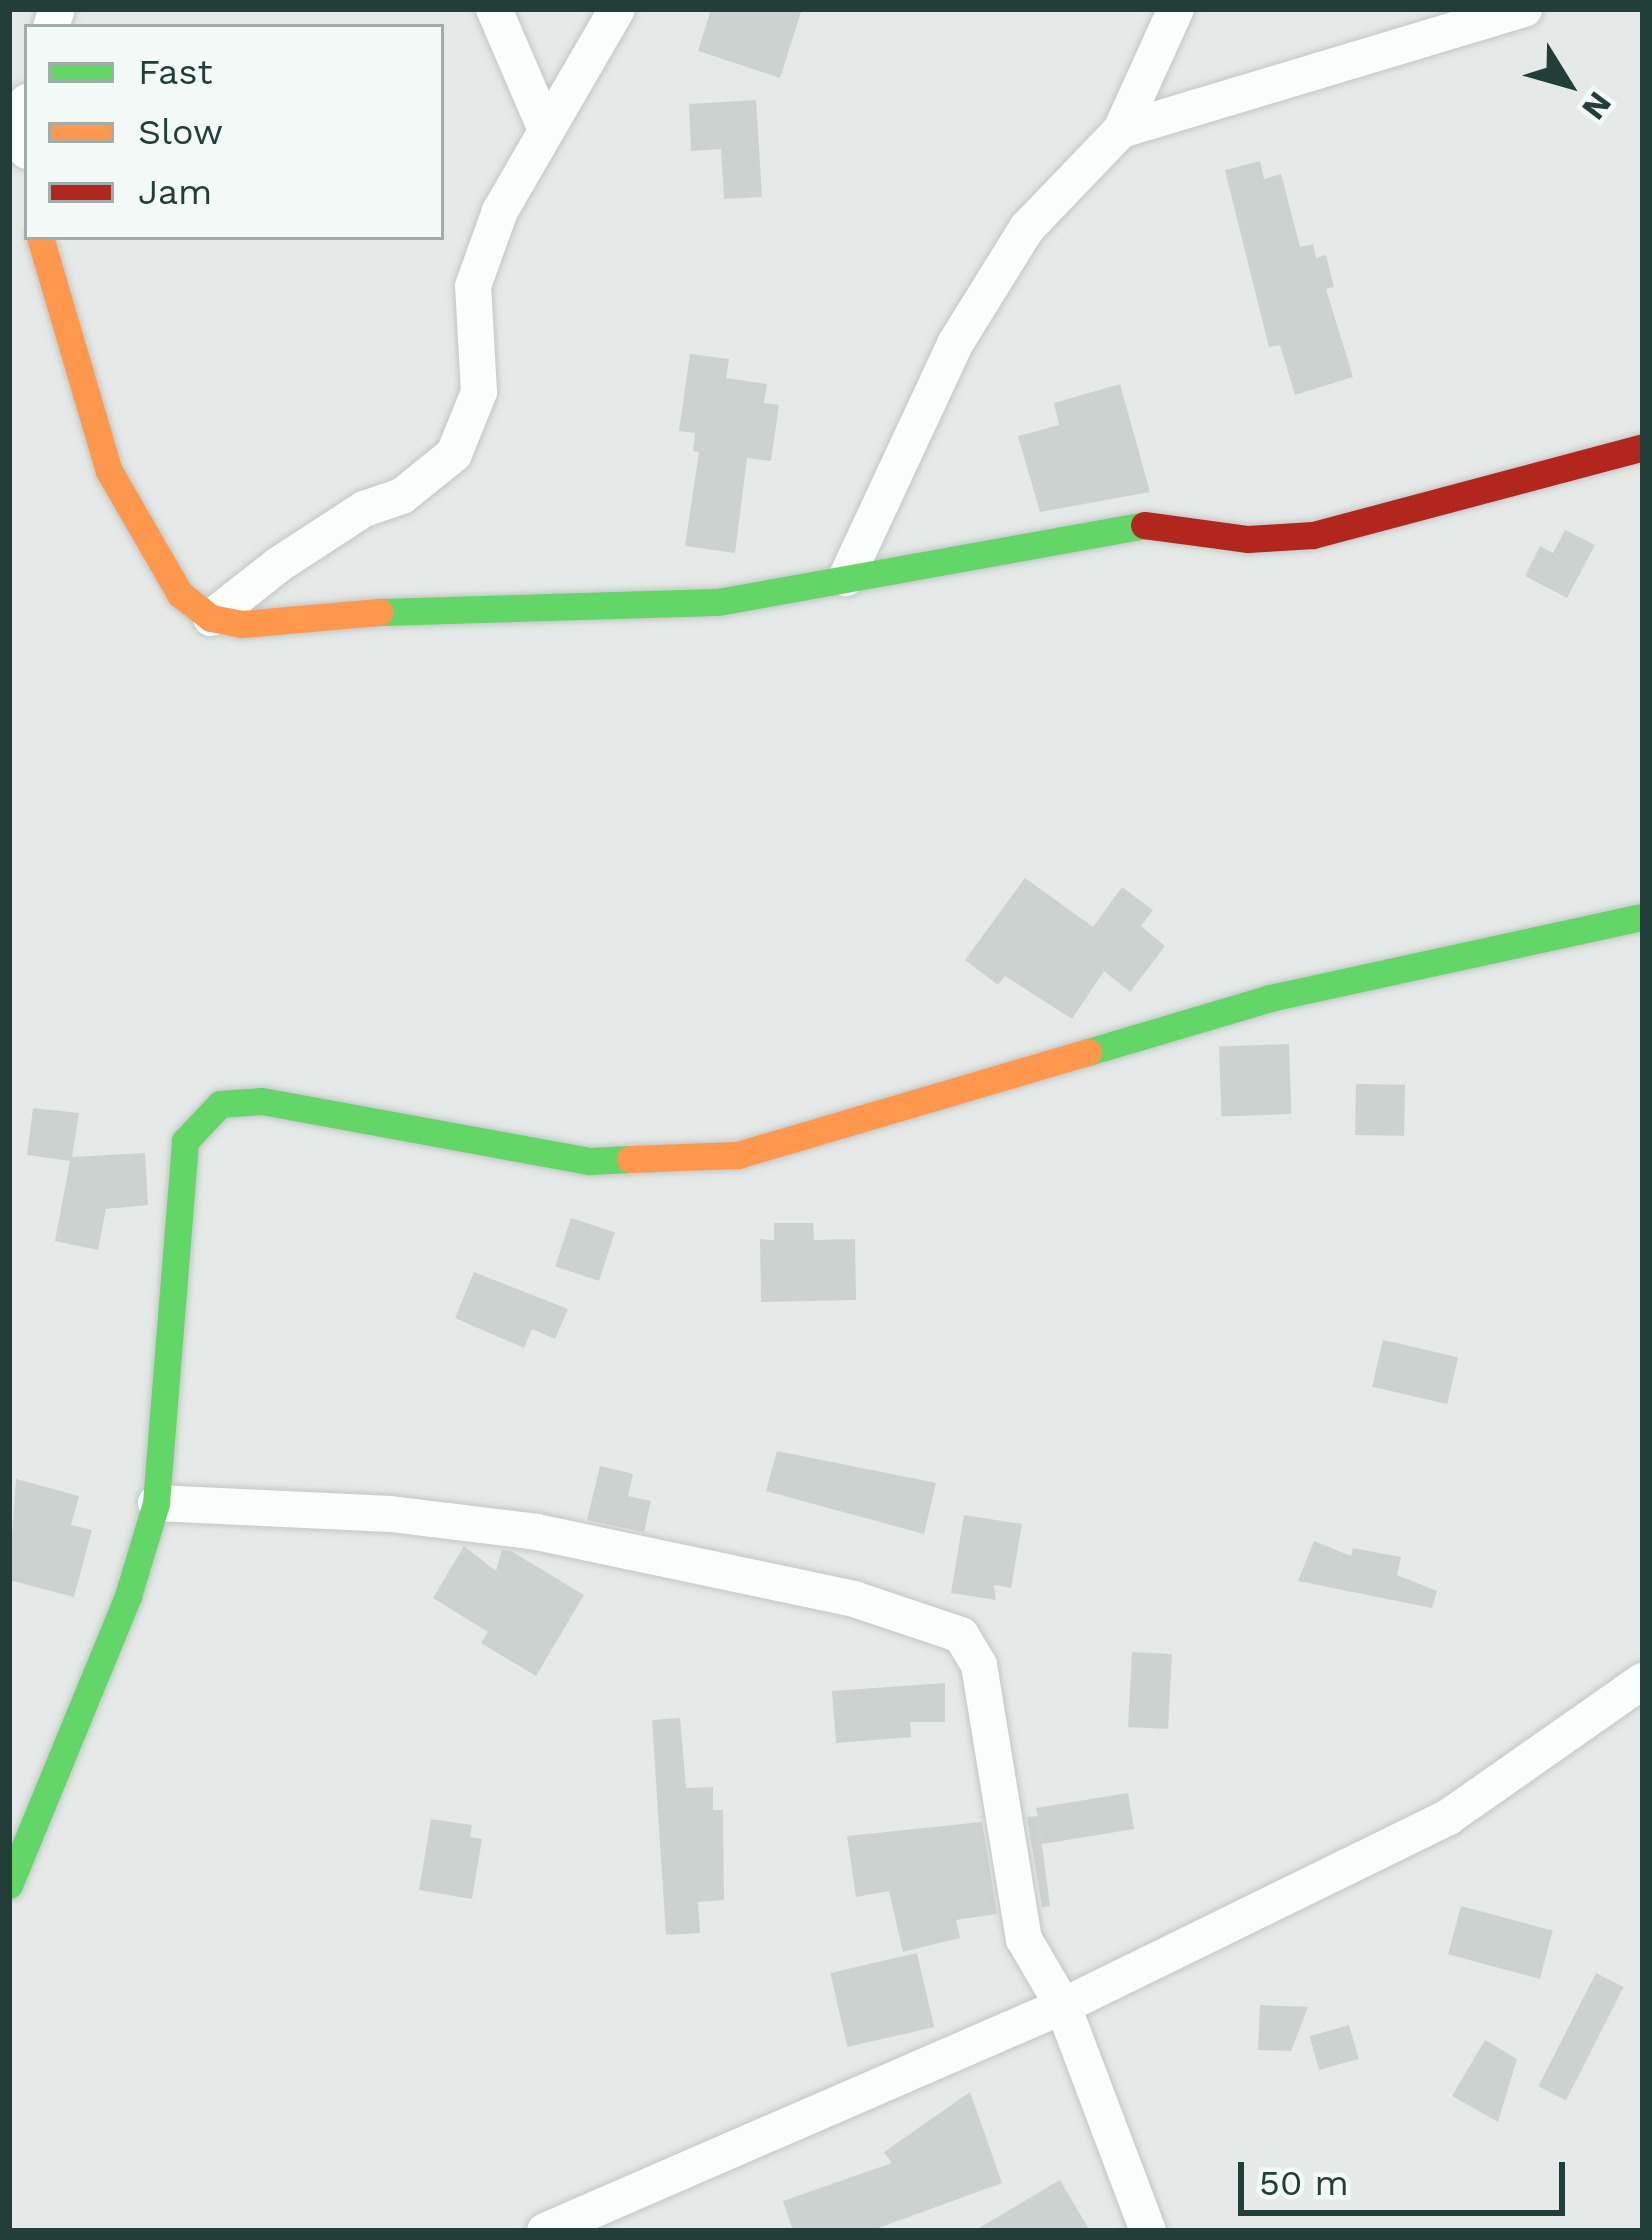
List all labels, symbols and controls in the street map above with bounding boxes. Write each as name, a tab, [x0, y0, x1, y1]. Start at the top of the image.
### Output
legend	[24, 24, 444, 240]
north arrow	[1508, 24, 1628, 144]
text: Fast	[138, 51, 213, 93]
text: N	[1574, 84, 1620, 127]
text: Slow	[138, 111, 223, 153]
text: Jam	[138, 171, 212, 213]
scale bar	[1244, 2138, 1571, 2212]
text: 50 m	[1259, 2162, 1349, 2204]

